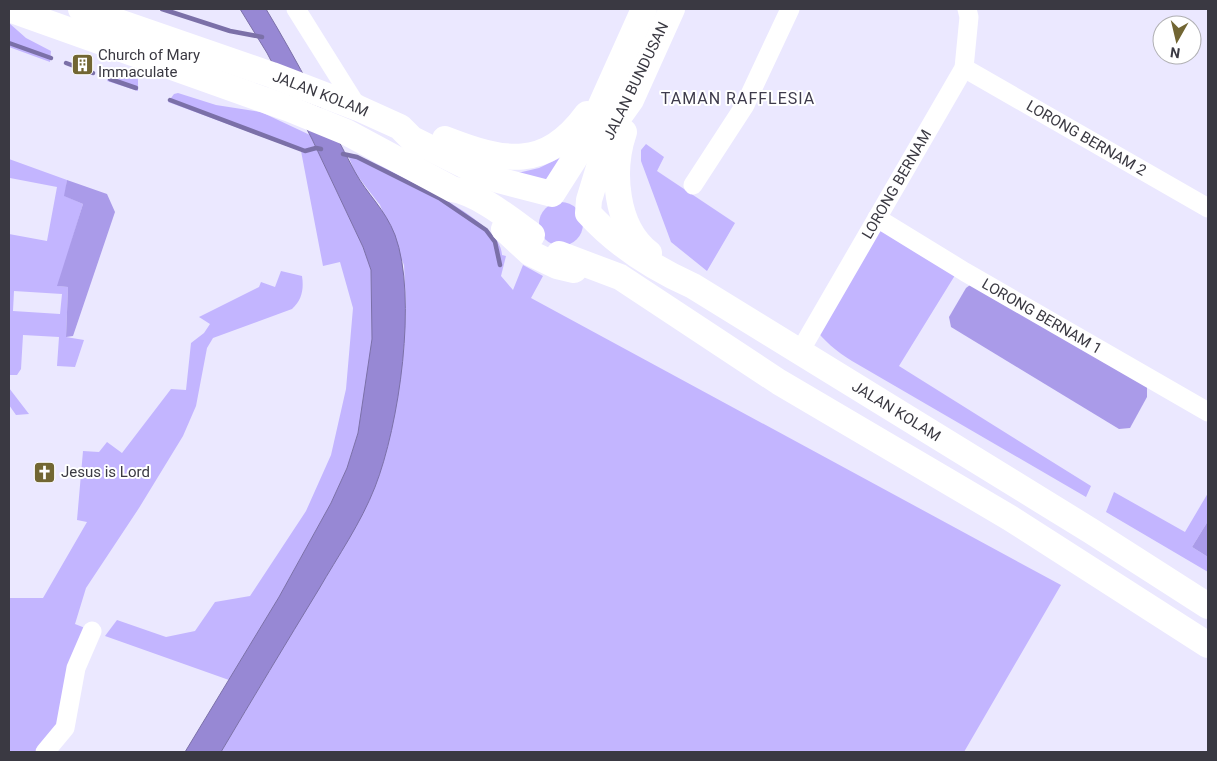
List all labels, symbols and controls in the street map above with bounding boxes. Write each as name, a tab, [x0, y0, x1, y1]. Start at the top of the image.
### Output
north arrow	[1152, 15, 1202, 65]
street label: JALAN BUNDUSAN	[600, 19, 672, 143]
text: N	[1169, 44, 1181, 61]
place label: Church of Mary Immaculate	[98, 46, 200, 81]
building icon: Church of Mary Immaculate	[70, 52, 94, 76]
street label: JALAN KOLAM	[270, 67, 371, 120]
district label: TAMAN RAFFLESIA	[661, 89, 815, 108]
street label: LORONG BERNAM 2	[1023, 97, 1149, 180]
street label: LORONG BERNAM	[858, 126, 935, 242]
street label: LORONG BERNAM 1	[979, 275, 1105, 358]
street label: JALAN KOLAM	[849, 377, 944, 445]
church icon: Jesus is Lord	[33, 460, 57, 484]
place label: Jesus is Lord	[61, 463, 150, 481]

